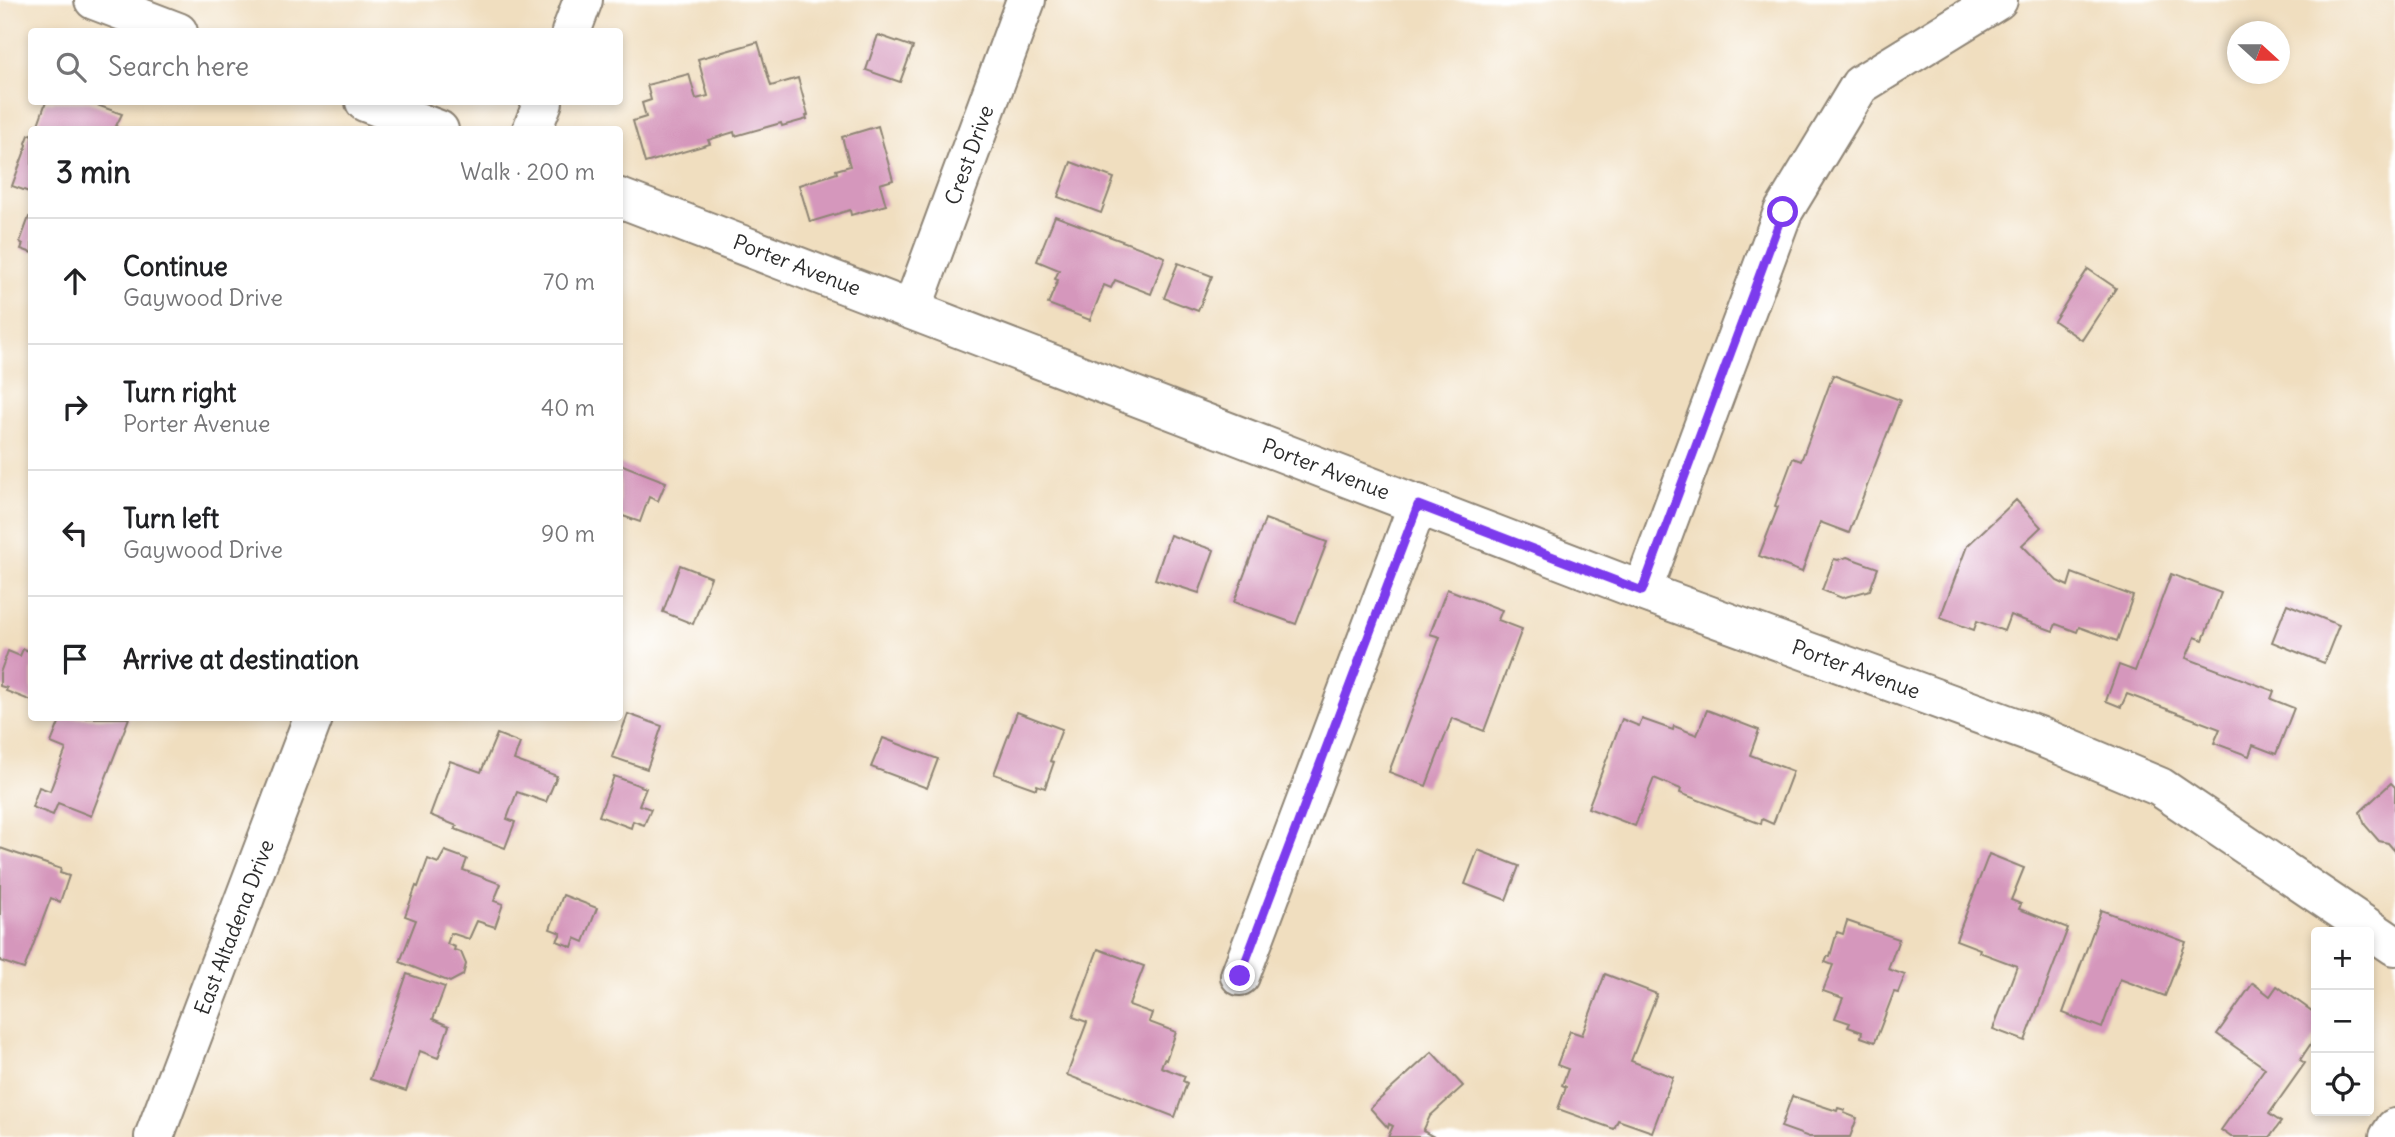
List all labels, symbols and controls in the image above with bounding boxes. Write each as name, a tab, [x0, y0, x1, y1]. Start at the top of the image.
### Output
north arrow	[2227, 21, 2290, 84]
search box	[28, 28, 623, 105]
icon: search	[52, 48, 90, 86]
text: Search here	[108, 50, 249, 83]
street label: Crest Drive	[938, 101, 1000, 209]
text: 3 min	[56, 153, 131, 191]
text: Walk · 200 m	[460, 157, 595, 186]
route start	[1767, 196, 1798, 227]
street label: Porter Avenue	[729, 228, 865, 302]
text: Continue	[123, 250, 228, 283]
icon: ahead	[56, 262, 94, 300]
text: 70 m	[543, 267, 595, 296]
text: Gaywood Drive	[123, 283, 283, 312]
text: Turn right	[123, 376, 236, 409]
icon: right	[56, 388, 94, 426]
text: 40 m	[541, 393, 595, 422]
text: Porter Avenue	[123, 409, 271, 438]
street label: Porter Avenue	[1258, 432, 1394, 506]
text: Turn left	[123, 502, 219, 535]
icon: left	[56, 514, 94, 552]
text: 90 m	[541, 519, 595, 548]
text: Gaywood Drive	[123, 535, 283, 564]
street label: Porter Avenue	[1788, 633, 1924, 705]
icon: arrive	[56, 640, 94, 678]
text: Arrive at destination	[123, 643, 359, 676]
street label: East Altadena Drive	[188, 836, 280, 1018]
map controls	[2311, 927, 2374, 1116]
button: +	[2311, 927, 2374, 990]
route end	[1224, 960, 1255, 991]
button: −	[2311, 990, 2374, 1053]
button: locate	[2311, 1053, 2374, 1116]

